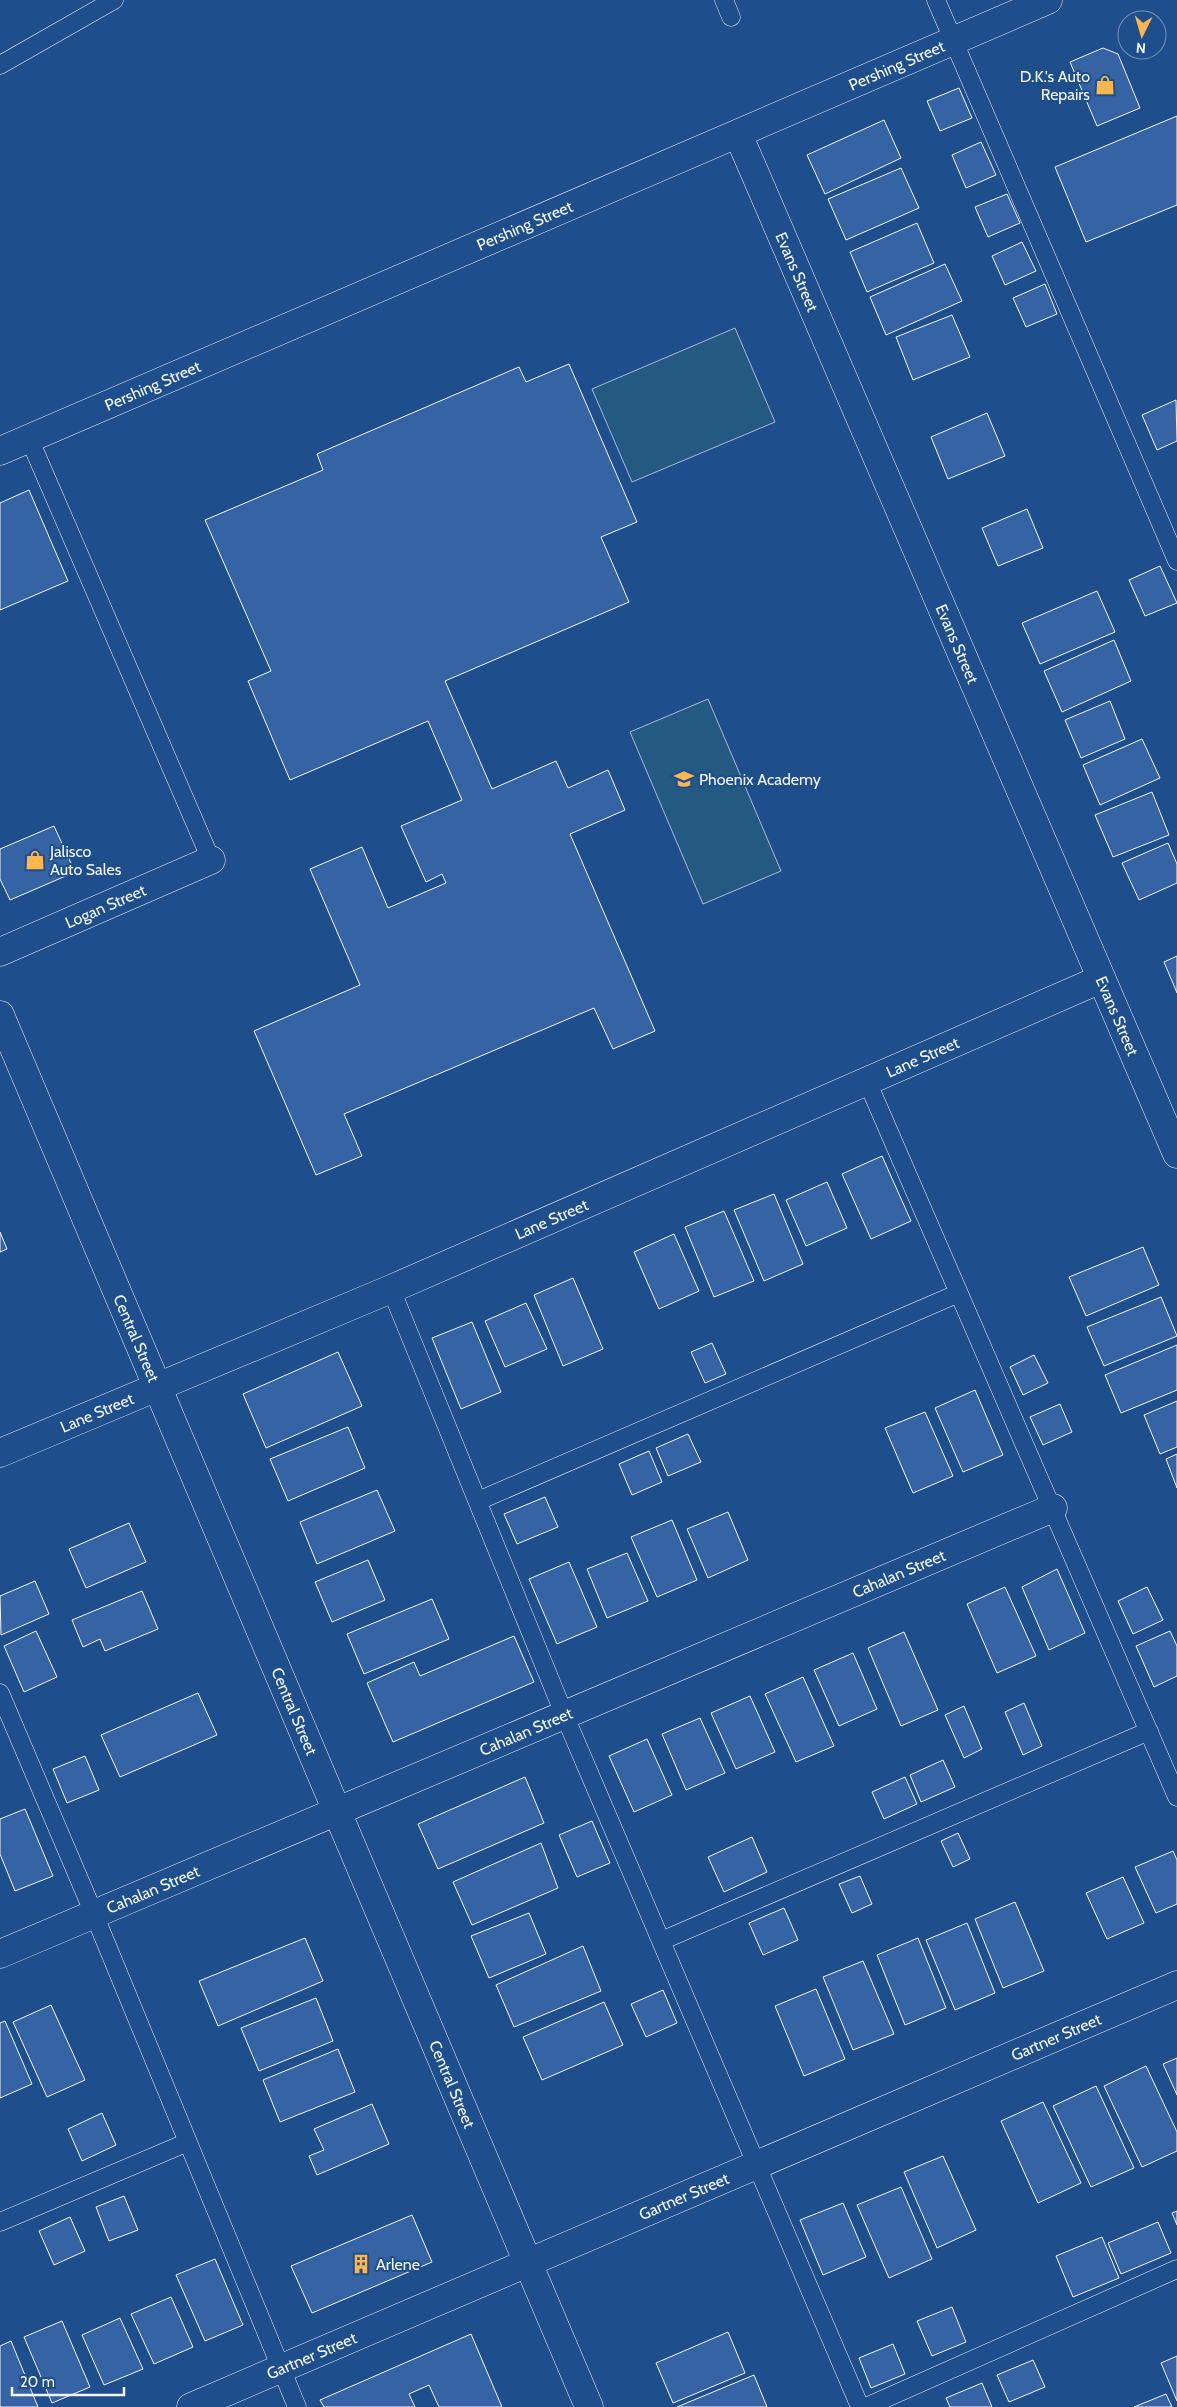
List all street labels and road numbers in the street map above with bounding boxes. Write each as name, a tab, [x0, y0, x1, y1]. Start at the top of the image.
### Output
street label: Pershing Street	[846, 36, 948, 95]
street label: Pershing Street	[474, 196, 576, 255]
street label: Evans Street	[771, 229, 822, 315]
street label: Pershing Street	[102, 357, 204, 415]
street label: Evans Street	[932, 601, 983, 687]
street label: Logan Street	[62, 880, 149, 932]
street label: Evans Street	[1092, 973, 1143, 1059]
street label: Lane Street	[883, 1033, 963, 1082]
street label: Lane Street	[512, 1195, 592, 1244]
street label: Central Street	[109, 1292, 163, 1386]
street label: Lane Street	[58, 1389, 137, 1437]
street label: Cahalan Street	[850, 1545, 949, 1602]
street label: Central Street	[267, 1665, 321, 1759]
street label: Cahalan Street	[477, 1703, 576, 1760]
street label: Cahalan Street	[104, 1861, 203, 1918]
street label: Gartner Street	[1008, 2009, 1105, 2065]
street label: Central Street	[425, 2038, 479, 2132]
street label: Gartner Street	[636, 2169, 732, 2224]
street label: Gartner Street	[264, 2328, 360, 2384]

